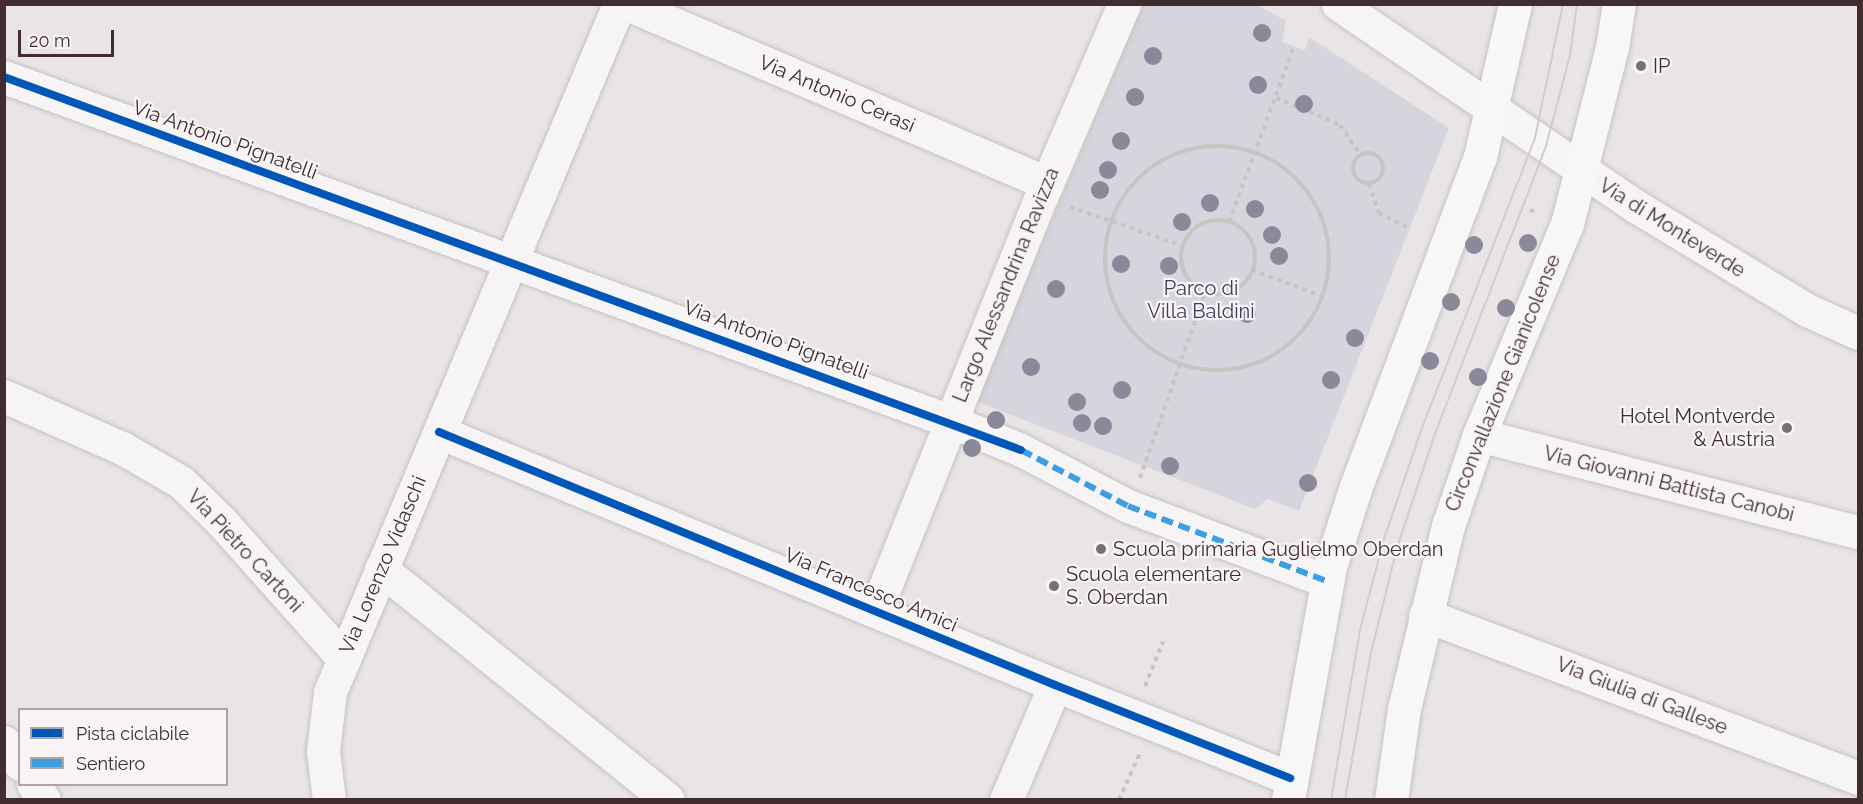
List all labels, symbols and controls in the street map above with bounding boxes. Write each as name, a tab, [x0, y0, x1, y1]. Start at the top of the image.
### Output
scale bar	[21, 18, 117, 56]
text: 20 m	[29, 30, 71, 51]
street label: Via Antonio Cerasi	[755, 50, 919, 138]
place label: IP	[1653, 54, 1670, 78]
marker: IP	[1634, 59, 1648, 73]
street label: Via Antonio Pignatelli	[129, 95, 321, 185]
street label: Largo Alessandrina Ravizza	[948, 164, 1064, 406]
street label: Via di Monteverde	[1595, 173, 1749, 283]
street label: Circonvallazione Gianicolense	[1440, 251, 1566, 515]
park label: Parco di Villa Baldini	[1147, 277, 1255, 324]
street label: Via Antonio Pignatelli	[680, 295, 872, 385]
place label: Hotel Montverde & Austria	[1619, 404, 1775, 451]
marker: Hotel Montverde & Austria	[1780, 421, 1794, 435]
street label: Via Giovanni Battista Canobi	[1541, 441, 1797, 527]
street label: Via Lorenzo Vidaschi	[334, 472, 432, 658]
street label: Via Pietro Cartoni	[182, 485, 308, 617]
place label: Scuola primaria Guglielmo Oberdan	[1113, 537, 1443, 561]
marker: Scuola primaria Guglielmo Oberdan	[1094, 542, 1108, 556]
street label: Via Francesco Amici	[781, 543, 961, 637]
place label: Scuola elementare S. Oberdan	[1066, 562, 1241, 609]
marker: Scuola elementare S. Oberdan	[1047, 579, 1061, 593]
street label: Via Giulia di Gallese	[1553, 652, 1731, 740]
legend	[18, 708, 228, 786]
text: Pista ciclabile	[76, 723, 189, 744]
text: Sentiero	[76, 753, 145, 774]

